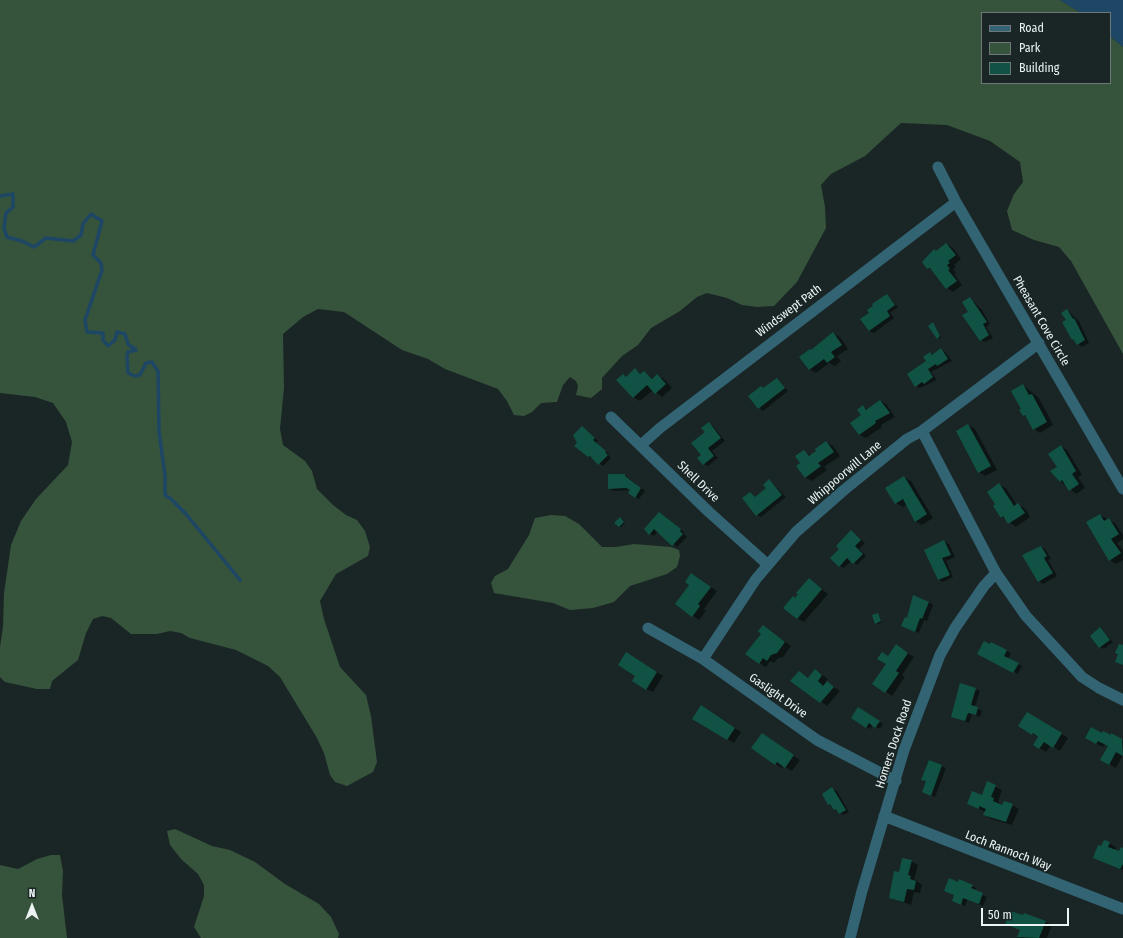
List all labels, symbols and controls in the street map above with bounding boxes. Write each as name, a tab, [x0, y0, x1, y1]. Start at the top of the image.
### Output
legend	[981, 12, 1111, 84]
text: Road	[1019, 21, 1044, 35]
text: Park	[1019, 41, 1040, 55]
text: Building	[1019, 61, 1059, 75]
street label: Pheasant Cove Circle	[1009, 274, 1073, 368]
street label: Windswept Path	[753, 282, 825, 340]
street label: Whippoorwill Lane	[805, 438, 885, 508]
street label: Shell Drive	[674, 458, 722, 506]
street label: Gaslight Drive	[746, 671, 810, 721]
street label: Homers Dock Road	[873, 698, 915, 790]
street label: Loch Rannoch Way	[963, 828, 1053, 874]
north arrow	[12, 886, 52, 926]
text: N	[29, 887, 35, 900]
scale bar	[983, 900, 1071, 926]
text: 50 m	[988, 908, 1012, 922]

